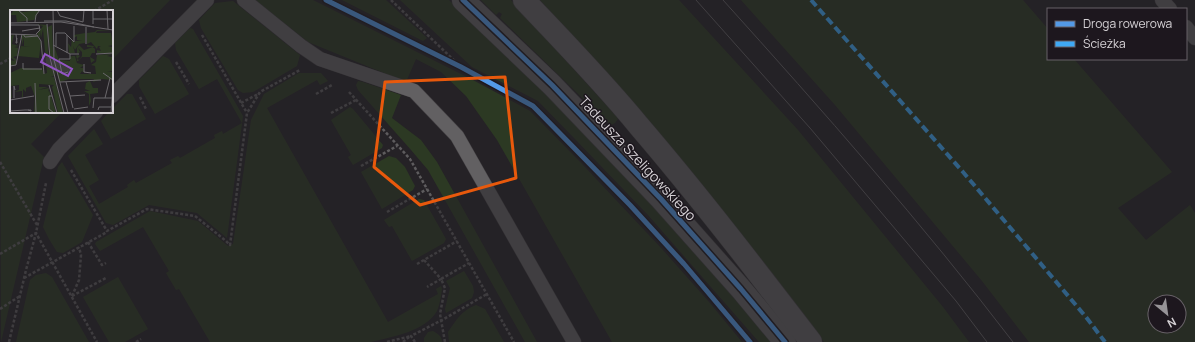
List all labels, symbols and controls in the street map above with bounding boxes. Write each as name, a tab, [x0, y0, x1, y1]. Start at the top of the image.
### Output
legend	[1047, 8, 1187, 60]
inset map	[10, 10, 113, 113]
text: Droga rowerowa	[1083, 15, 1172, 32]
text: Ścieżka	[1083, 35, 1126, 52]
street label: Tadeusza Szeligowskiego	[575, 91, 701, 225]
north arrow	[1147, 294, 1187, 334]
text: N	[1165, 315, 1179, 332]

